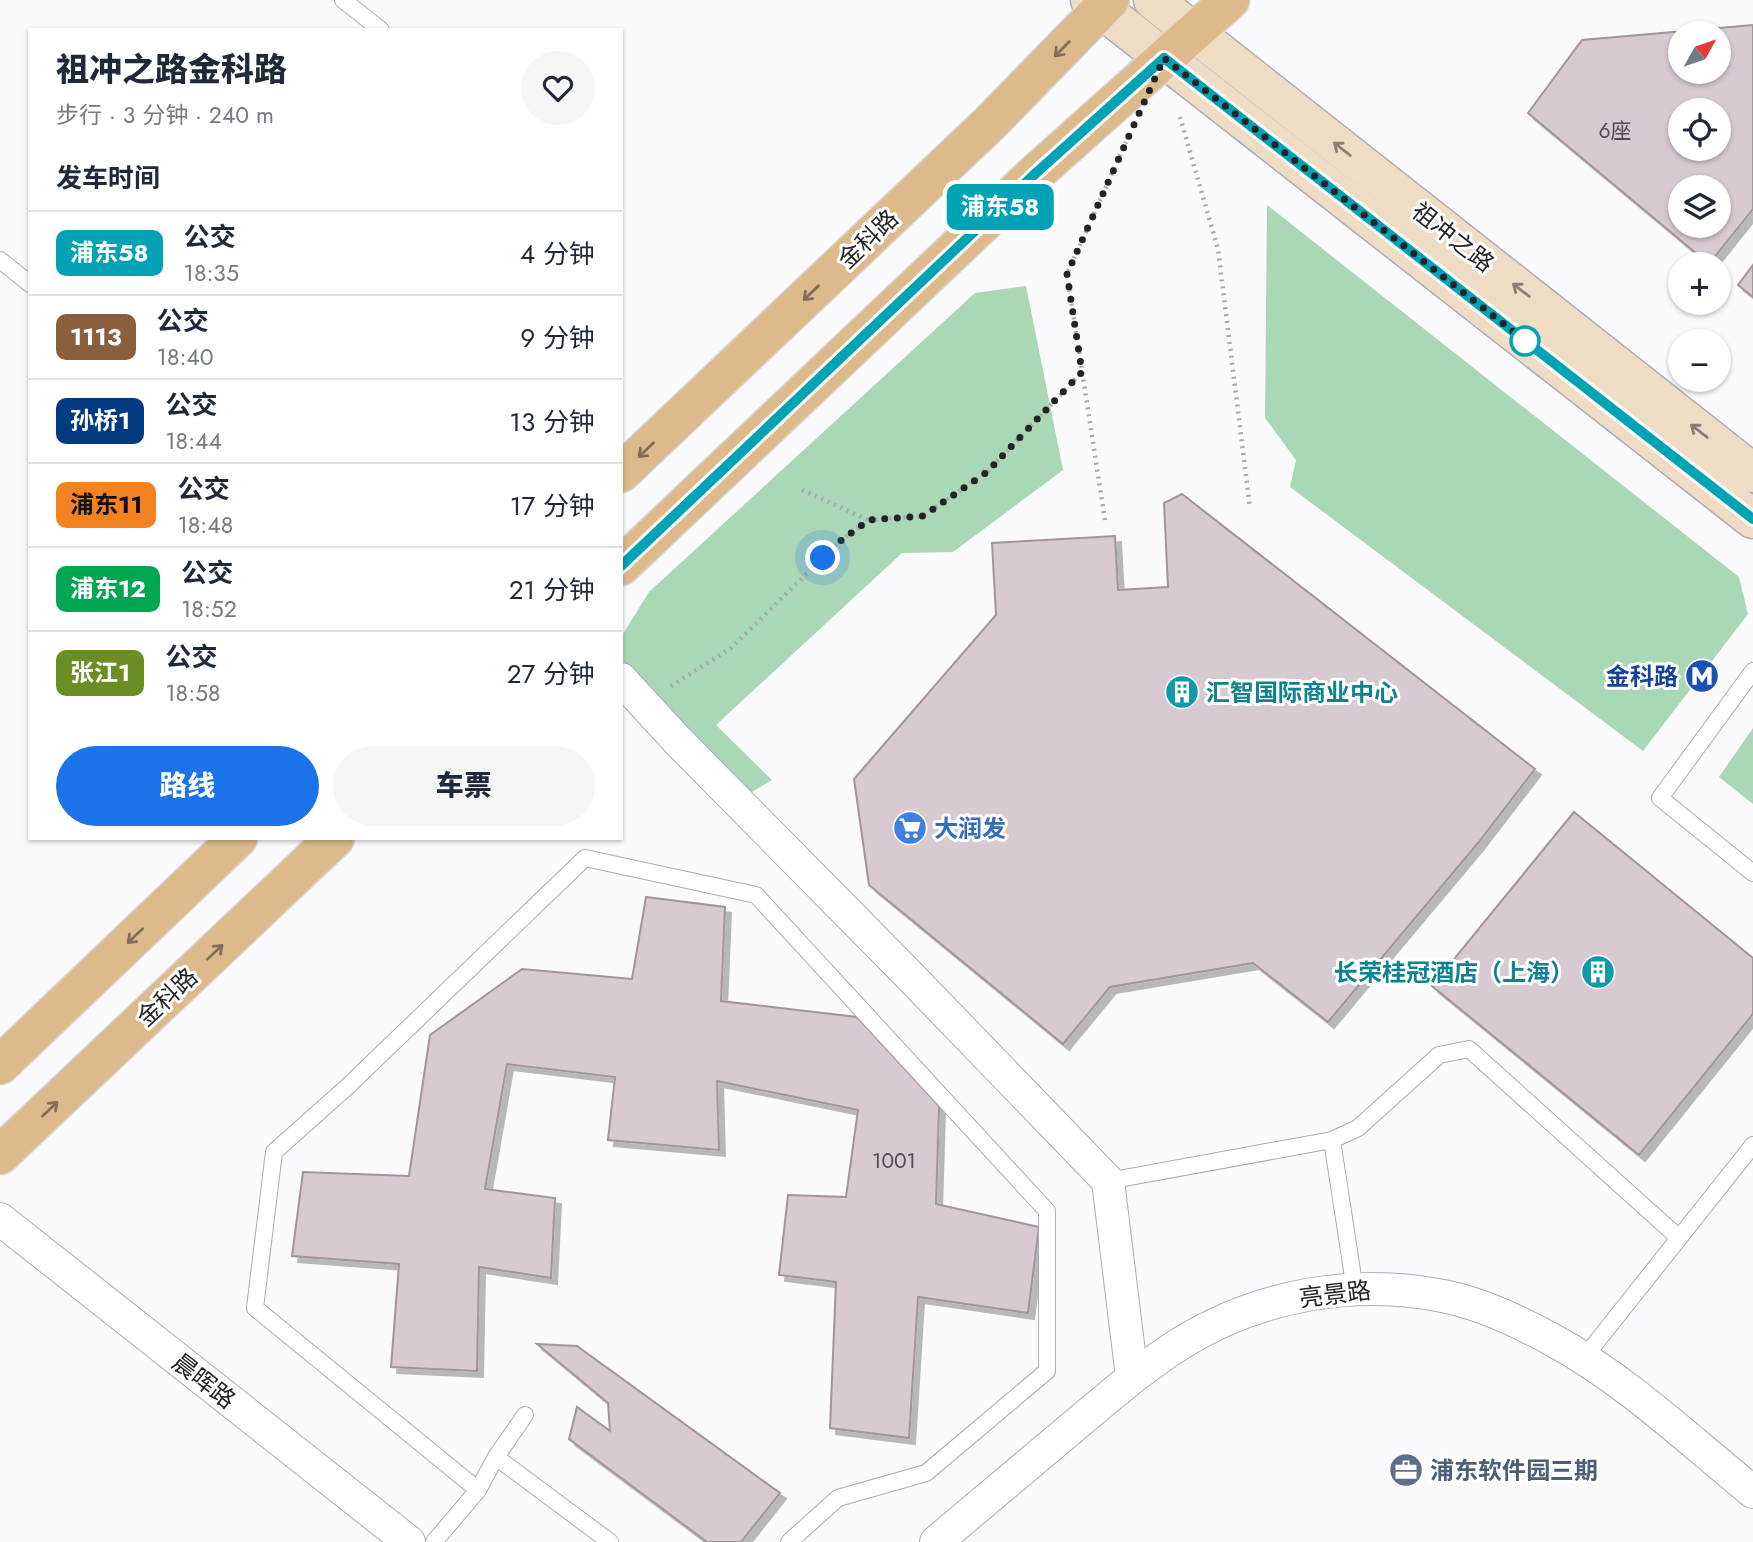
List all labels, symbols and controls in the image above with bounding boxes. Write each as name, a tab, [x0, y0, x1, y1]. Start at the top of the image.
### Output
north arrow	[1668, 21, 1731, 84]
map controls	[1668, 21, 1731, 392]
one-way arrow	[1053, 40, 1070, 57]
text: 祖冲之路金科路	[56, 46, 287, 93]
button: heart	[521, 51, 595, 125]
text: 步行 · 3 分钟 · 240 m	[56, 98, 274, 132]
button: locate	[1668, 98, 1731, 161]
house number: 6座	[1598, 116, 1632, 146]
one-way arrow	[1333, 142, 1351, 157]
text: 发车时间	[56, 159, 160, 197]
button: layers	[1668, 175, 1731, 238]
line badge: 浦东58	[951, 184, 1049, 230]
text: 浦东58	[961, 189, 1039, 224]
street label: 祖冲之路	[1404, 194, 1502, 280]
street label: 金科路	[830, 201, 906, 277]
text: 公交	[184, 218, 236, 256]
text: 浦东58	[70, 235, 149, 270]
text: 4 分钟	[520, 235, 595, 273]
button: +	[1668, 252, 1731, 315]
text: 18:35	[184, 256, 239, 290]
one-way arrow	[1512, 282, 1530, 297]
one-way arrow	[803, 284, 820, 301]
text: 公交	[157, 302, 209, 340]
text: 1113	[70, 319, 122, 354]
text: 9 分钟	[520, 319, 595, 357]
unlabelled marker	[1510, 326, 1540, 356]
button: −	[1668, 329, 1731, 392]
text: 18:40	[157, 340, 214, 374]
text: 公交	[165, 386, 217, 424]
text: 孙桥1	[70, 403, 130, 438]
text: 13 分钟	[509, 403, 595, 441]
one-way arrow	[1691, 423, 1709, 438]
text: 18:44	[165, 424, 222, 458]
one-way arrow	[638, 441, 655, 458]
text: 公交	[177, 470, 229, 508]
text: 浦东11	[70, 487, 142, 522]
text: 17 分钟	[510, 487, 595, 525]
text: 18:48	[177, 508, 233, 542]
your location	[805, 540, 840, 575]
text: 公交	[181, 554, 233, 592]
text: 浦东12	[70, 571, 146, 606]
text: 21 分钟	[509, 571, 595, 609]
text: 18:52	[181, 592, 237, 626]
text: 公交	[165, 638, 217, 676]
text: 张江1	[70, 655, 130, 690]
text: 27 分钟	[507, 655, 595, 693]
metro station icon: 金科路	[1683, 657, 1721, 695]
place label: 金科路	[1606, 659, 1678, 694]
building icon: 汇智国际商业中心	[1163, 673, 1201, 711]
place label: 汇智国际商业中心	[1206, 675, 1398, 710]
text: 18:58	[165, 676, 221, 710]
button: 路线	[56, 746, 319, 826]
button: 车票	[333, 746, 595, 826]
supermarket icon: 大润发	[891, 809, 929, 847]
place label: 大润发	[934, 811, 1006, 846]
one-way arrow	[126, 928, 144, 944]
one-way arrow	[206, 944, 224, 960]
building icon: 长荣桂冠酒店（上海）	[1579, 953, 1617, 991]
place label: 长荣桂冠酒店（上海）	[1334, 955, 1574, 990]
street label: 金科路	[129, 960, 205, 1034]
one-way arrow	[41, 1100, 58, 1117]
house number: 1001	[872, 1146, 916, 1176]
street label: 亮景路	[1297, 1272, 1373, 1316]
street label: 晨晖路	[165, 1345, 243, 1417]
office icon: 浦东软件园三期	[1387, 1451, 1425, 1489]
place label: 浦东软件园三期	[1430, 1453, 1598, 1488]

